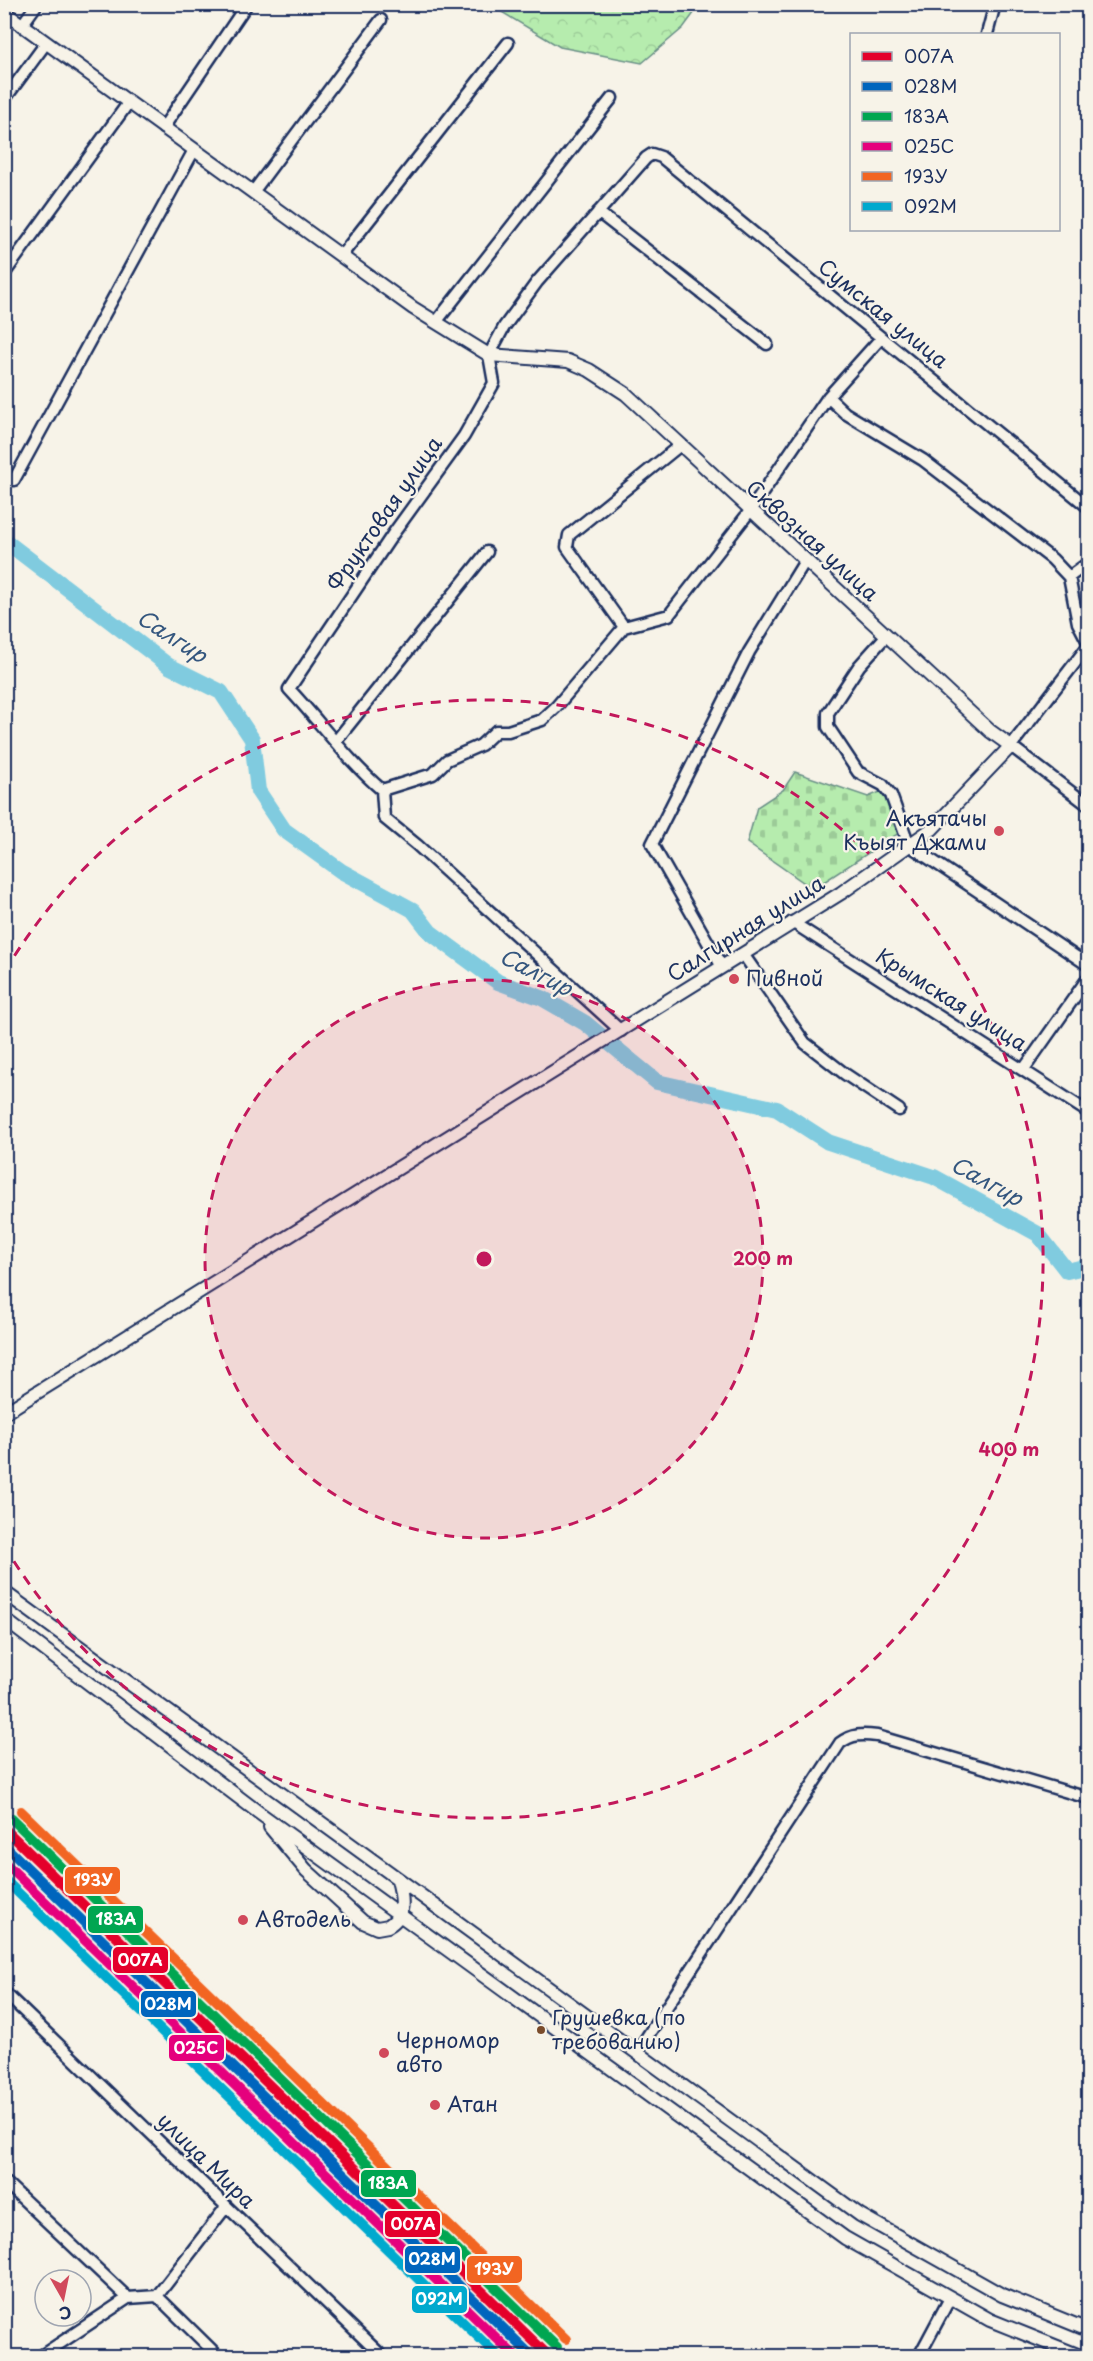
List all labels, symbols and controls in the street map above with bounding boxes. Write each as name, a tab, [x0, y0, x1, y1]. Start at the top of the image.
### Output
legend	[850, 33, 1060, 231]
text: 007А	[904, 42, 954, 69]
text: 028М	[904, 72, 957, 99]
text: 183А	[904, 102, 949, 129]
text: 025С	[904, 132, 954, 159]
text: 193У	[904, 162, 947, 189]
text: 092М	[904, 192, 957, 219]
street label: Сумская улица	[812, 250, 957, 376]
street label: Фруктовая улица	[318, 428, 449, 597]
street label: Сквозная улица	[740, 471, 887, 608]
water label: Салгир	[131, 600, 216, 671]
place label: Акъятачы Къыят Джами	[843, 801, 987, 857]
marker: Акъятачы Къыят Джами	[992, 824, 1006, 838]
street label: Салгирная улица	[660, 866, 830, 989]
water label: Салгир	[495, 938, 580, 1004]
street label: Крымская улица	[870, 939, 1035, 1058]
place label: Пивной	[746, 961, 823, 993]
marker: Пивной	[727, 972, 741, 986]
water label: Салгир	[946, 1146, 1031, 1214]
text: 200 m	[733, 1244, 793, 1271]
centre of rings	[474, 1249, 494, 1269]
text: 400 m	[979, 1435, 1039, 1462]
line badge: 193У	[64, 1866, 121, 1895]
text: 193У	[73, 1867, 113, 1891]
place label: Автодель	[255, 1902, 351, 1934]
line badge: 183А	[87, 1905, 144, 1934]
text: 183А	[96, 1906, 137, 1930]
marker: Автодель	[236, 1913, 250, 1927]
line badge: 007А	[112, 1946, 169, 1974]
text: 007А	[117, 1947, 163, 1971]
line badge: 028М	[140, 1990, 197, 2018]
text: 028М	[144, 1991, 192, 2015]
place label: Грушевка (по требованию)	[552, 2002, 685, 2056]
place label: Черномор авто	[396, 2023, 500, 2079]
marker: Грушевка (по требованию)	[535, 2024, 547, 2036]
line badge: 025С	[168, 2034, 225, 2062]
text: 025С	[174, 2035, 218, 2059]
marker: Черномор авто	[377, 2046, 391, 2060]
place label: Атан	[447, 2087, 498, 2119]
marker: Атан	[428, 2098, 442, 2112]
street label: улица Мира	[151, 2104, 265, 2216]
line badge: 183А	[360, 2169, 417, 2198]
text: 183А	[368, 2170, 409, 2194]
line badge: 007А	[384, 2210, 441, 2238]
text: 007А	[390, 2211, 436, 2235]
line badge: 028М	[404, 2245, 461, 2274]
text: 028М	[408, 2246, 456, 2270]
line badge: 193У	[466, 2255, 523, 2284]
text: 193У	[474, 2256, 514, 2280]
north arrow	[33, 2268, 93, 2328]
line badge: 092М	[411, 2285, 468, 2314]
text: 092М	[415, 2286, 463, 2310]
text: С	[58, 2301, 73, 2327]

